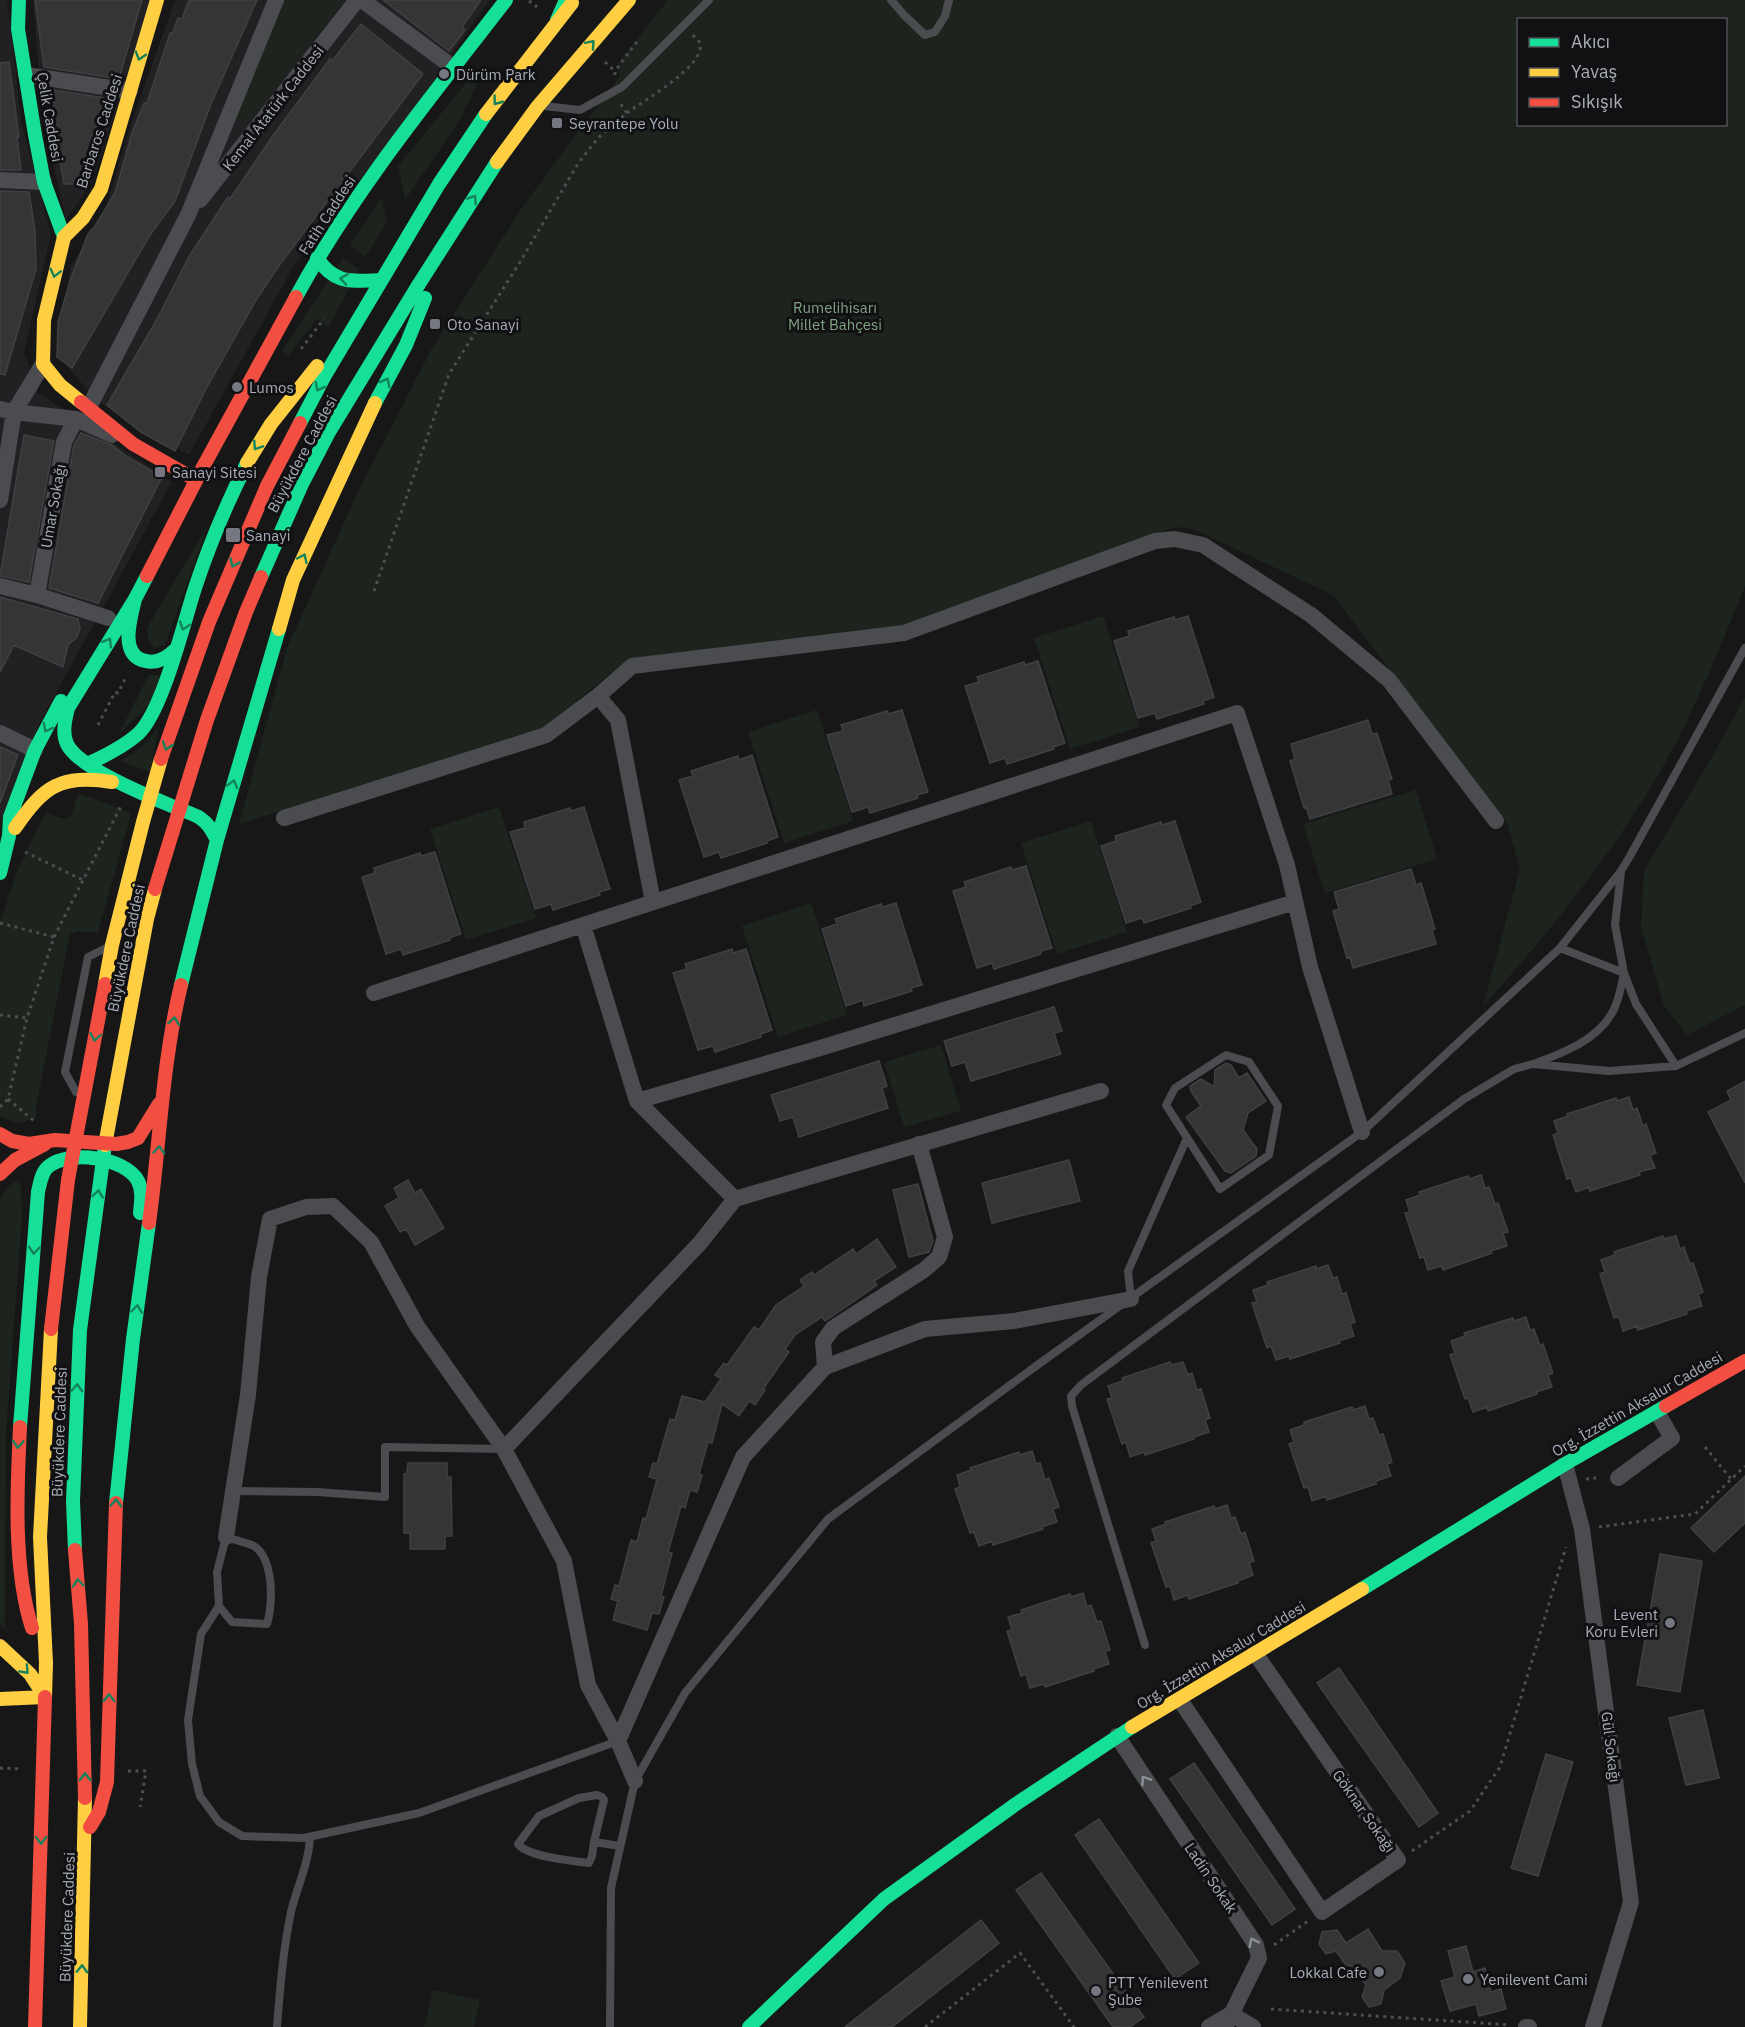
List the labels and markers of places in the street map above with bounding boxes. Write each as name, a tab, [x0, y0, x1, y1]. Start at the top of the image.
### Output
place label: Dürüm Park	[456, 65, 536, 84]
marker: Dürüm Park	[437, 67, 451, 81]
place label: Seyrantepe Yolu	[569, 114, 678, 133]
marker: Seyrantepe Yolu	[550, 116, 564, 130]
place label: Oto Sanayi	[447, 315, 519, 334]
marker: Oto Sanayi	[428, 317, 442, 331]
place label: Lumos	[249, 378, 294, 397]
marker: Lumos	[230, 380, 244, 394]
place label: Sanayi Sitesi	[172, 463, 257, 482]
marker: Sanayi Sitesi	[153, 465, 167, 479]
marker: Sanayi	[224, 526, 242, 544]
place label: Sanayi	[246, 526, 290, 545]
place label: Levent Koru Evleri	[1585, 1605, 1658, 1641]
marker: Levent Koru Evleri	[1663, 1616, 1677, 1630]
place label: Lokkal Cafe	[1290, 1963, 1367, 1982]
marker: Lokkal Cafe	[1372, 1965, 1386, 1979]
place label: Yenilevent Cami	[1480, 1970, 1588, 1989]
marker: Yenilevent Cami	[1461, 1972, 1475, 1986]
place label: PTT Yenilevent Şube	[1108, 1973, 1208, 2009]
marker: PTT Yenilevent Şube	[1089, 1984, 1103, 1998]

